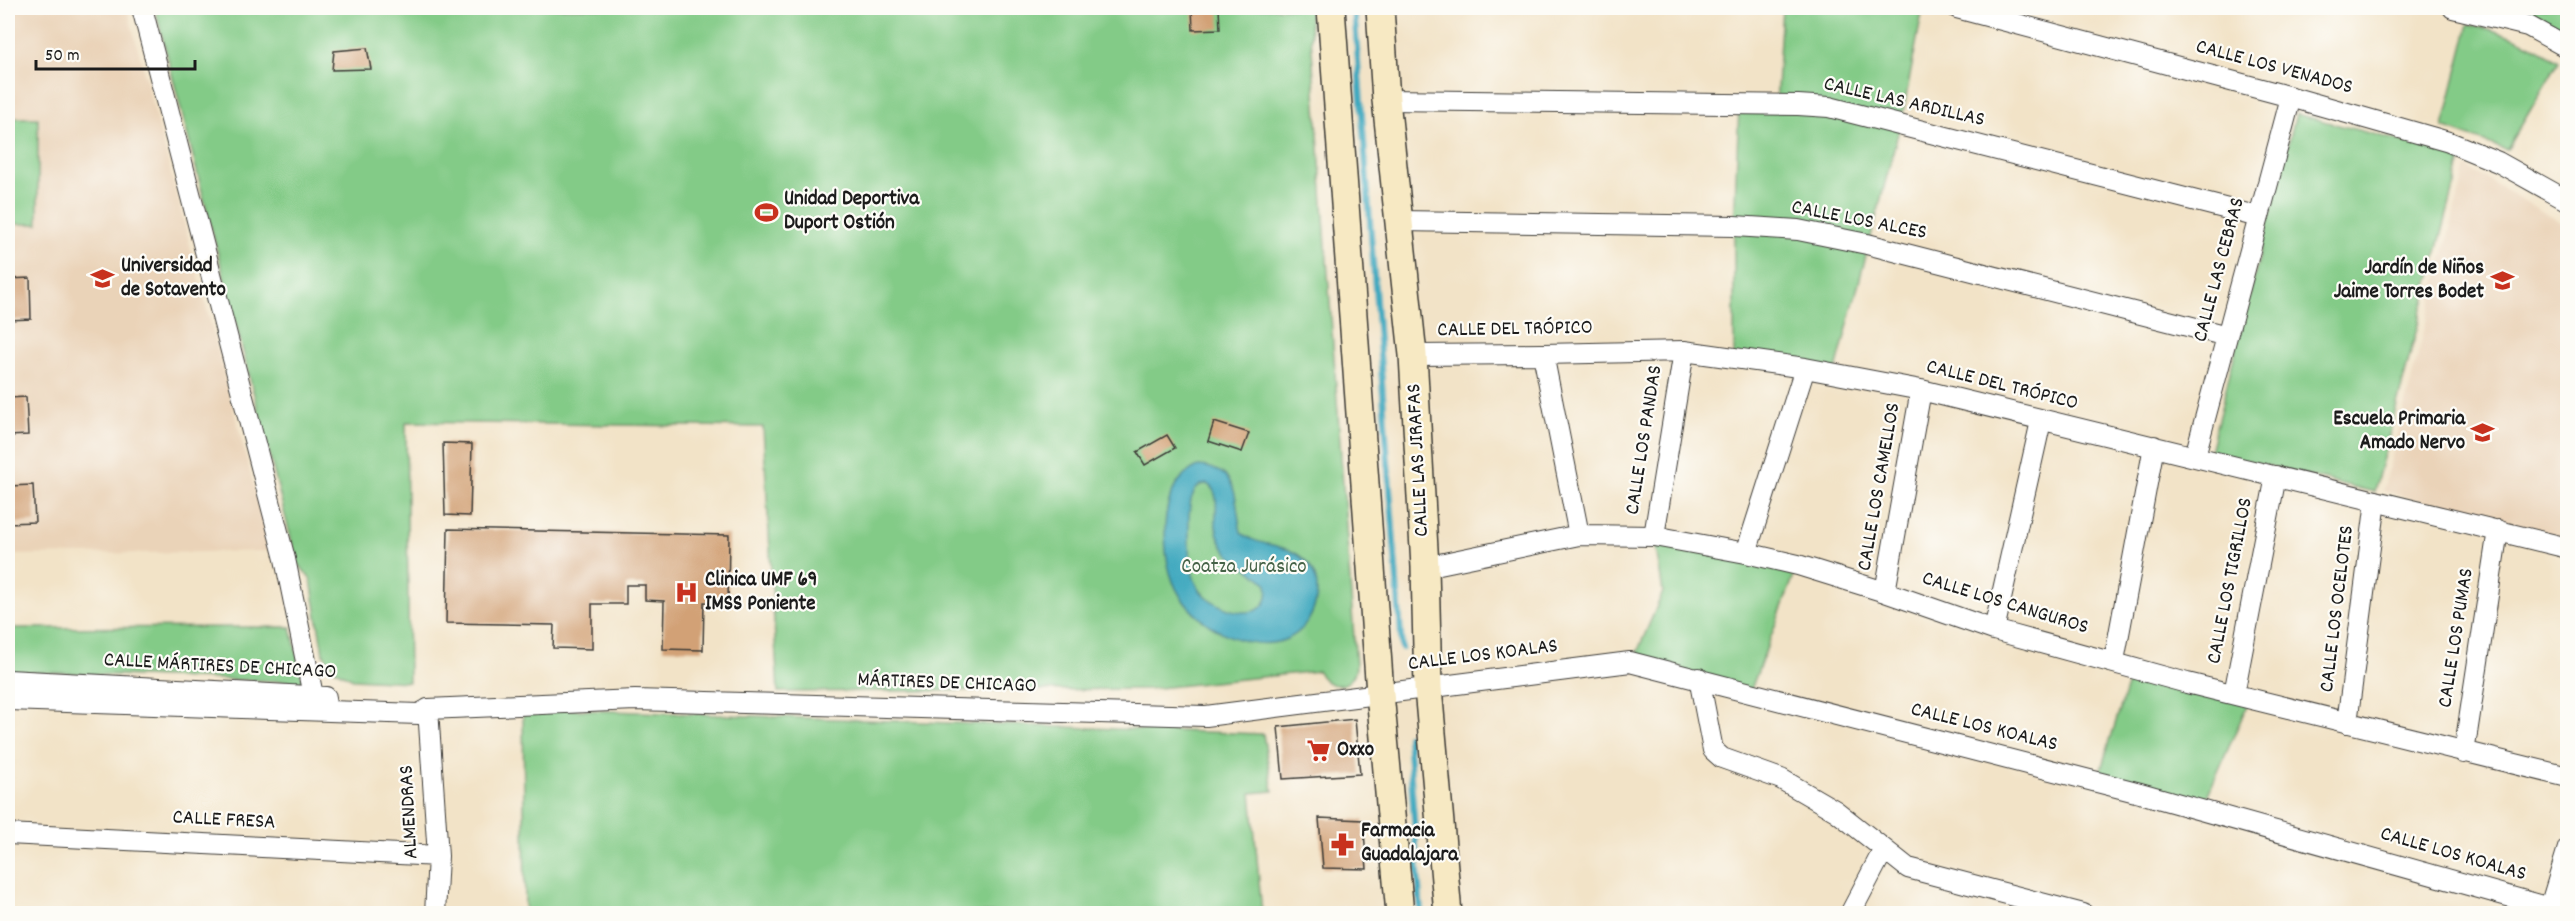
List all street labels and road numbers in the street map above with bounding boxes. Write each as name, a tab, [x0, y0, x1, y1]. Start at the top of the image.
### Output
street label: CALLE LOS VENADOS	[2192, 33, 2356, 103]
street label: CALLE LAS ARDILLAS	[1821, 70, 1987, 136]
street label: CALLE LOS ALCES	[1789, 193, 1929, 249]
street label: CALLE LAS CEBRAS	[2186, 194, 2254, 346]
street label: CALLE DEL TRÓPICO	[1437, 314, 1593, 346]
street label: CALLE DEL TRÓPICO	[1923, 353, 2081, 419]
street label: CALLE LOS PANDAS	[1618, 363, 1672, 517]
street label: CALLE LAS JIRAFAS	[1400, 383, 1438, 537]
street label: CALLE LOS CAMELLOS	[1850, 401, 1910, 573]
street label: CALLE LOS TIGRILLOS	[2200, 495, 2262, 667]
street label: CALLE LOS OCELOTES	[2313, 524, 2363, 694]
street label: CALLE LOS CANGUROS	[1918, 564, 2092, 644]
street label: CALLE LOS PUMAS	[2431, 566, 2483, 710]
street label: CALLE LOS KOALAS	[1406, 632, 1560, 680]
street label: CALLE MÁRTIRES DE CHICAGO	[103, 646, 337, 688]
street label: MÁRTIRES DE CHICAGO	[857, 666, 1037, 702]
street label: CALLE LOS KOALAS	[1907, 695, 2061, 761]
street label: ALMENDRAS	[393, 764, 427, 860]
street label: CALLE FRESA	[172, 803, 276, 839]
street label: CALLE LOS KOALAS	[2376, 820, 2530, 890]

